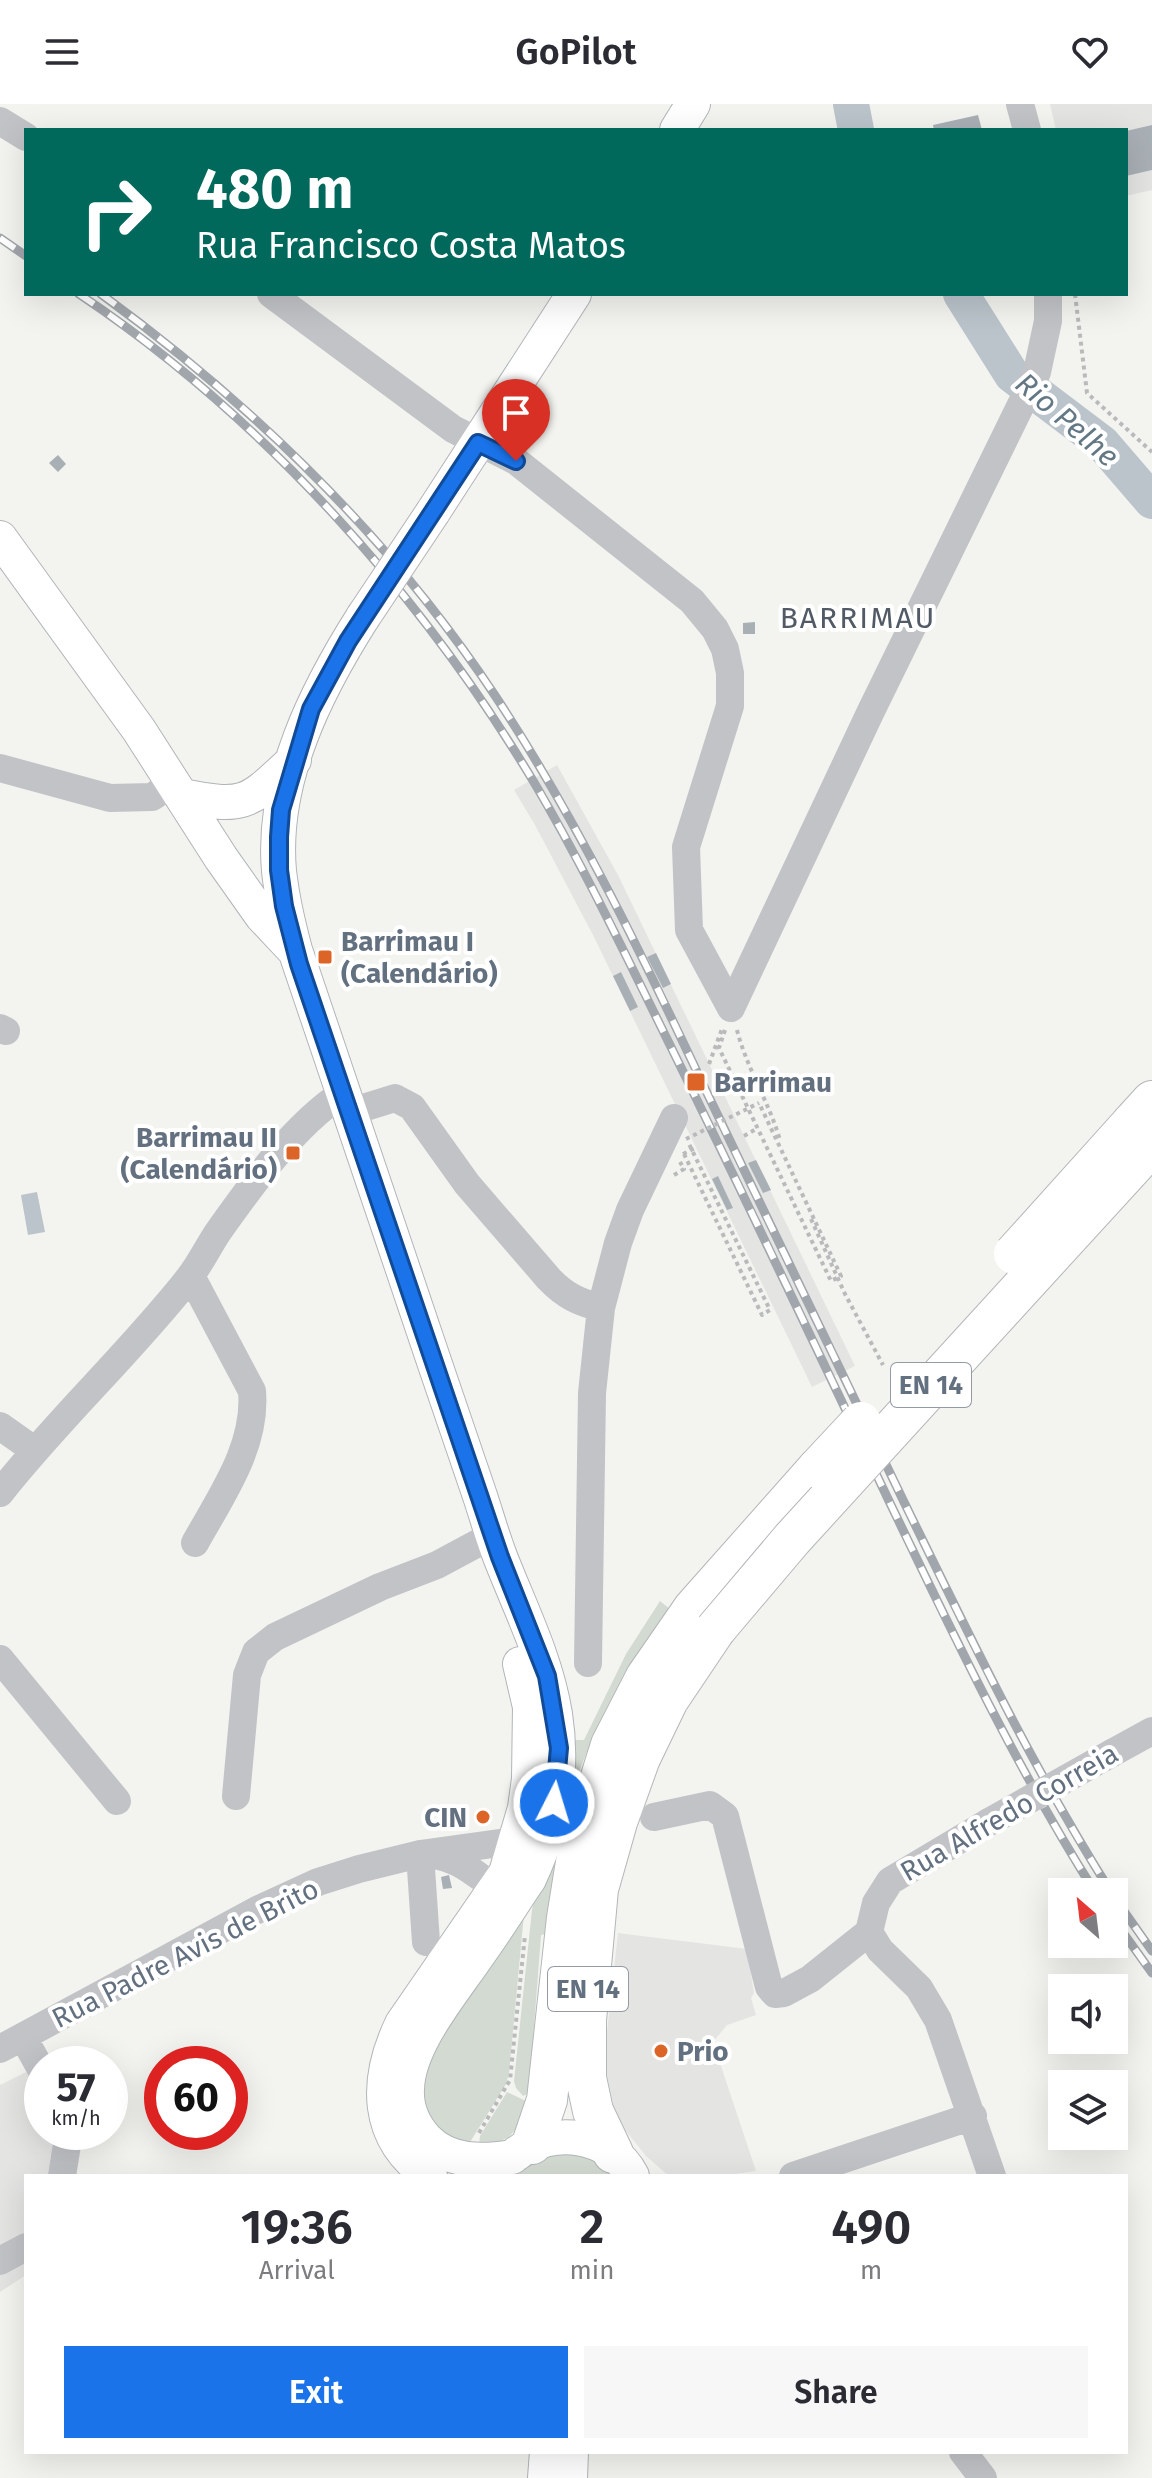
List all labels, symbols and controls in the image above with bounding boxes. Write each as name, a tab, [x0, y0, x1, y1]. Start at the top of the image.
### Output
icon: menu	[40, 30, 84, 74]
text: GoPilot	[516, 30, 636, 74]
icon: heart	[1068, 30, 1112, 74]
text: 480 m	[196, 156, 354, 223]
icon: right	[64, 160, 168, 264]
text: Rua Francisco Costa Matos	[196, 224, 626, 268]
water label: Rio Pelhe	[1008, 365, 1126, 475]
pin	[482, 379, 550, 461]
icon: arrive	[494, 391, 538, 435]
district label: BARRIMAU	[780, 600, 936, 636]
place label: Barrimau I (Calendário)	[341, 925, 498, 990]
marker: Barrimau I (Calendário)	[316, 948, 334, 966]
place label: Barrimau	[714, 1066, 832, 1099]
marker: Barrimau	[685, 1071, 707, 1093]
place label: Barrimau II (Calendário)	[121, 1121, 277, 1186]
marker: Barrimau II (Calendário)	[284, 1144, 302, 1162]
road number: EN 14	[891, 1363, 971, 1407]
street label: Rua Alfredo Correia	[895, 1737, 1124, 1888]
position arrow	[512, 1761, 596, 1845]
place label: CIN	[424, 1801, 467, 1834]
marker: CIN	[474, 1808, 492, 1826]
street label: Rua Padre Avis de Brito	[46, 1872, 324, 2035]
north arrow	[1048, 1878, 1128, 1958]
map controls	[1048, 1878, 1128, 2150]
road number: EN 14	[548, 1967, 628, 2011]
button: sound	[1048, 1974, 1128, 2054]
place label: Prio	[677, 2035, 729, 2068]
marker: Prio	[652, 2042, 670, 2060]
speed limit sign: 60	[144, 2046, 248, 2150]
text: 57	[56, 2064, 96, 2112]
button: layers	[1048, 2070, 1128, 2150]
text: km/h	[51, 2106, 101, 2130]
text: 19:36	[241, 2198, 353, 2256]
text: 2	[580, 2198, 604, 2256]
text: 490	[831, 2198, 911, 2256]
text: Arrival	[259, 2255, 335, 2286]
text: min	[570, 2255, 614, 2286]
text: m	[860, 2255, 882, 2286]
button: Exit	[64, 2346, 568, 2438]
button: Share	[584, 2346, 1088, 2438]

